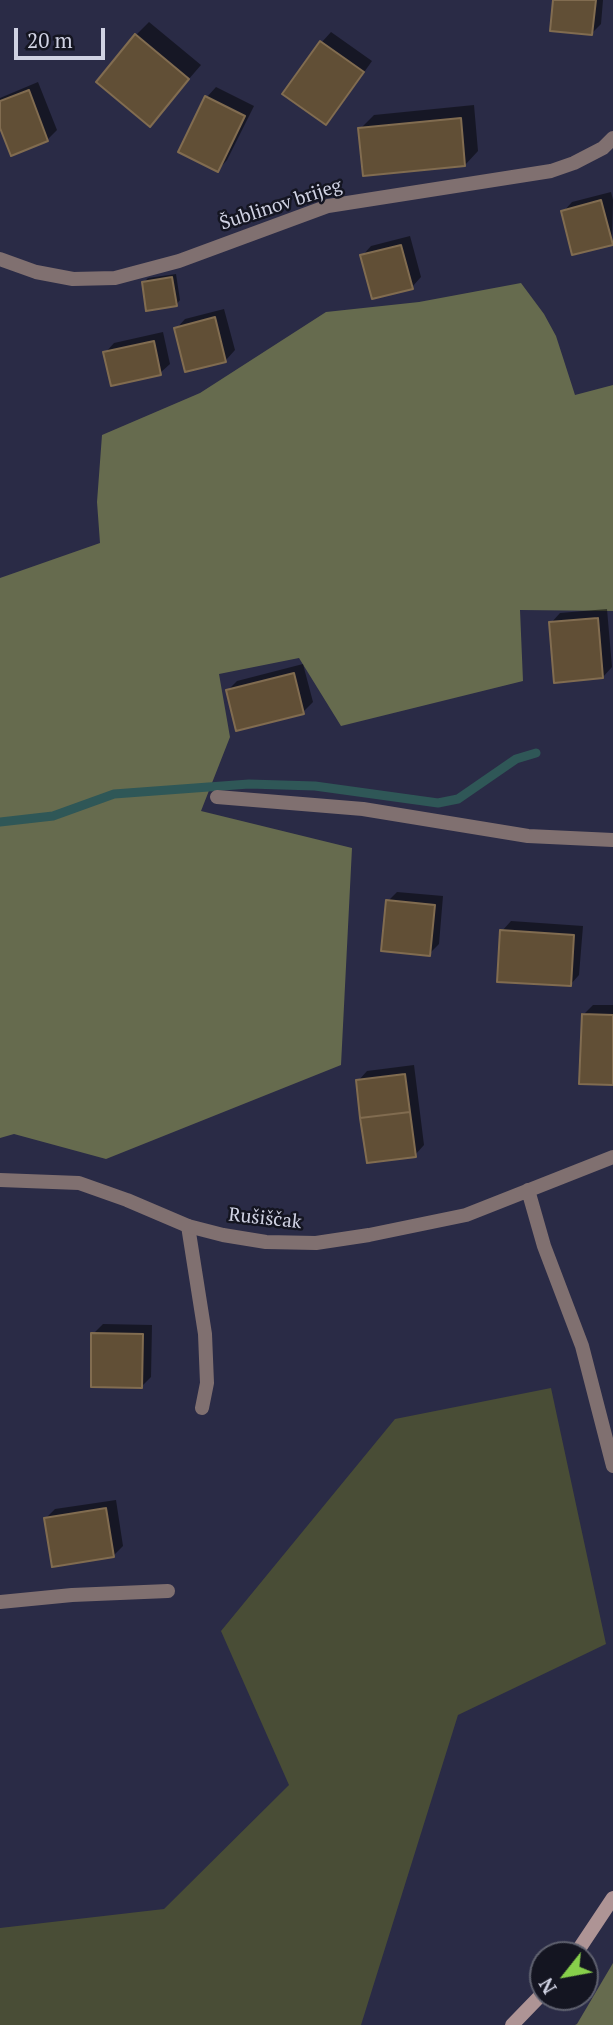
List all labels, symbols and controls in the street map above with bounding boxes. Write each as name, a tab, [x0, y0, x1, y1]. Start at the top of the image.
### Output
scale bar	[18, 14, 108, 58]
text: 20 m	[27, 26, 73, 54]
street label: Šublinov brijeg	[217, 175, 345, 235]
street label: Rušiščak	[227, 1204, 303, 1234]
north arrow	[529, 1941, 599, 2011]
text: N	[533, 1973, 562, 1999]

